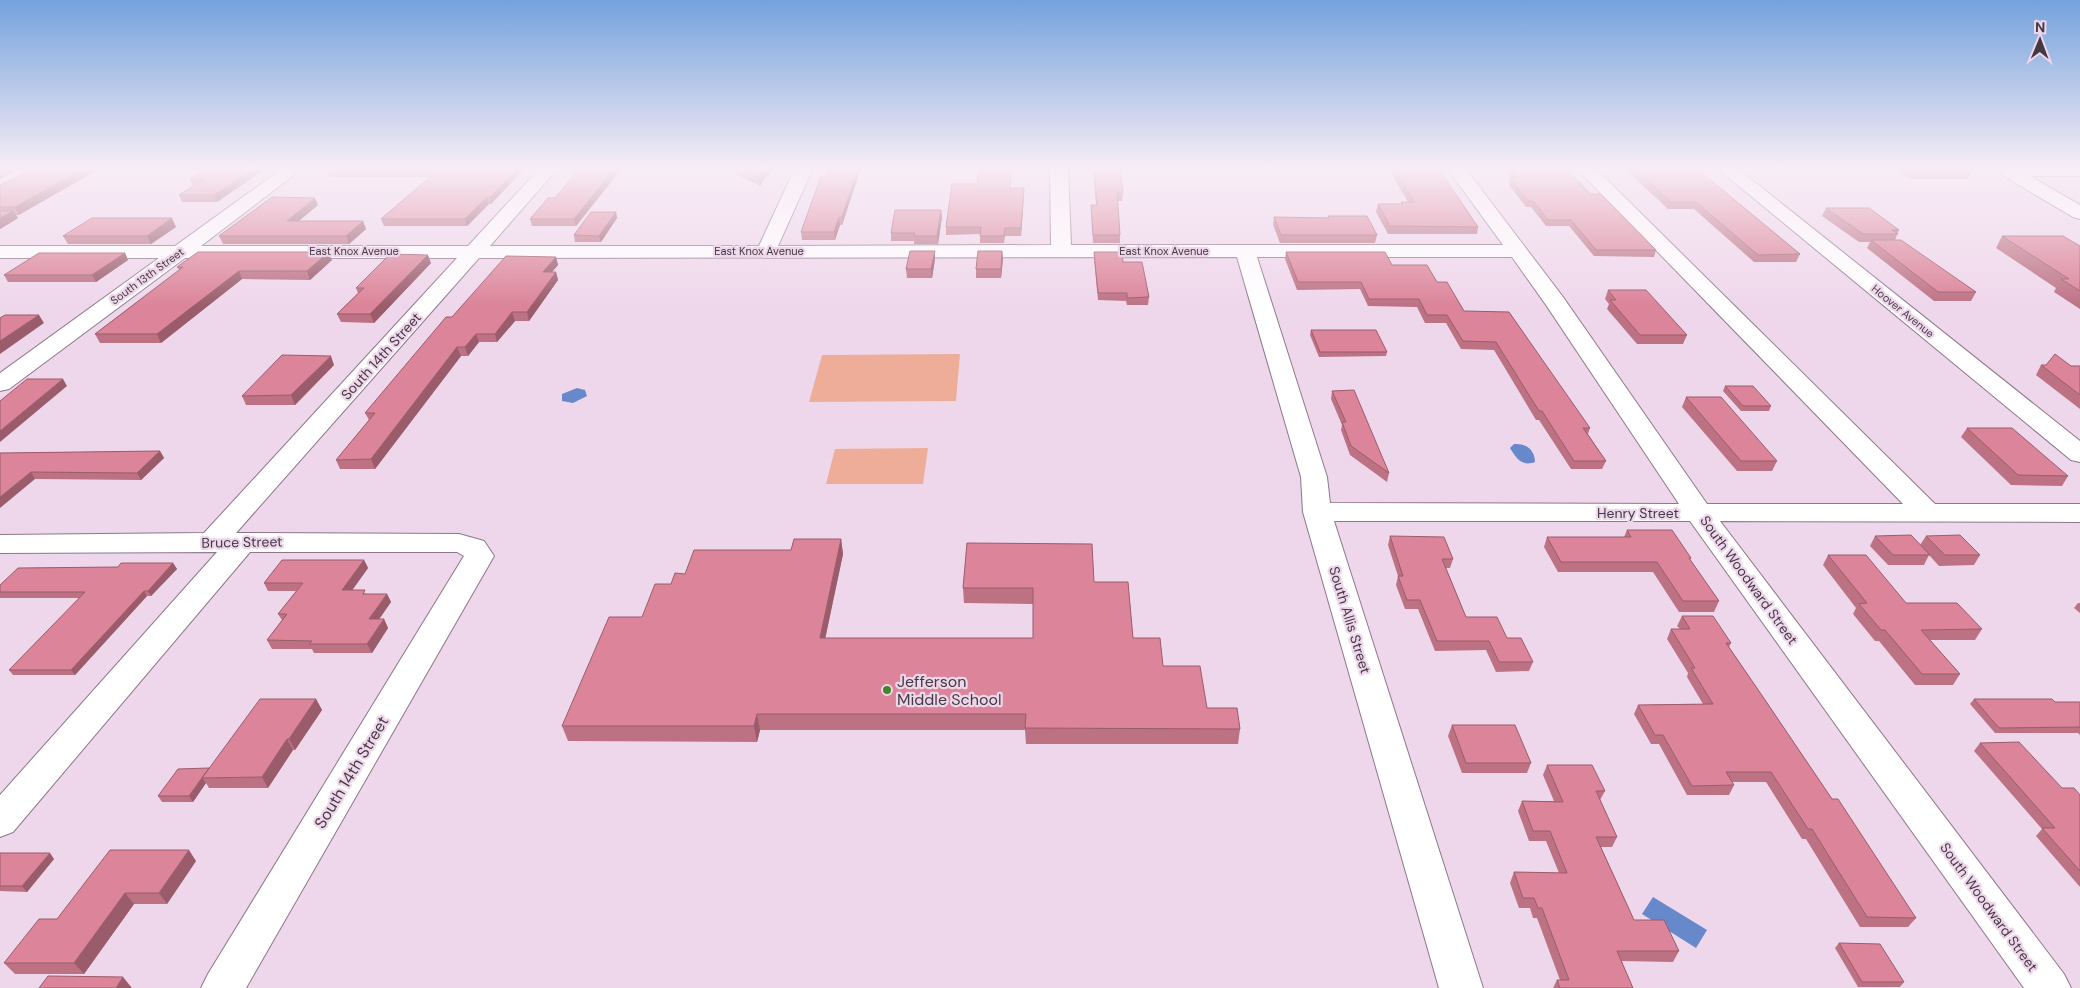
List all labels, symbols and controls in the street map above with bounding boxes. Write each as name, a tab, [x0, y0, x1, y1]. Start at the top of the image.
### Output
north arrow	[2015, 15, 2065, 65]
text: N	[2035, 18, 2045, 36]
street label: East Knox Avenue	[309, 244, 399, 258]
street label: East Knox Avenue	[714, 244, 804, 258]
street label: East Knox Avenue	[1119, 244, 1209, 258]
street label: South 13th Street	[108, 245, 186, 307]
street label: Hoover Avenue	[1869, 282, 1937, 340]
street label: South 14th Street	[337, 309, 425, 403]
street label: Henry Street	[1597, 504, 1679, 522]
street label: South Woodward Street	[1696, 512, 1802, 648]
street label: Bruce Street	[201, 532, 283, 552]
street label: South Allis Street	[1325, 564, 1375, 676]
place label: Jefferson Middle School	[897, 671, 1001, 710]
marker: Jefferson Middle School	[881, 684, 893, 696]
street label: South 14th Street	[310, 712, 393, 832]
street label: South Woodward Street	[1936, 839, 2042, 975]

